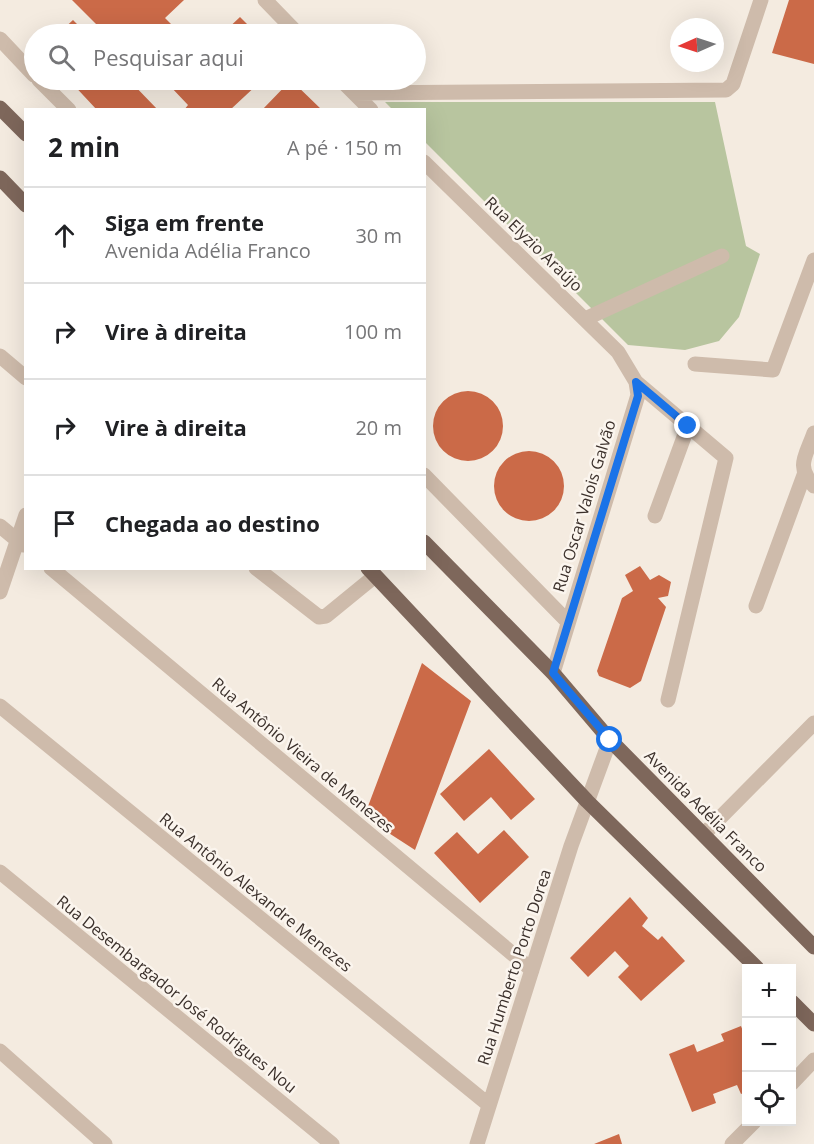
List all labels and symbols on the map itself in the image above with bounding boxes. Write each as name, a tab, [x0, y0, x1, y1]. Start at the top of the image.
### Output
north arrow	[670, 18, 724, 72]
street label: Rua Elyzio Araújo	[480, 192, 588, 296]
route end	[674, 412, 700, 438]
street label: Rua Oscar Valois Galvão	[547, 417, 621, 595]
street label: Rua Antônio Vieira de Menezes	[207, 672, 399, 838]
route start	[596, 726, 622, 752]
street label: Avenida Adélia Franco	[640, 745, 772, 877]
street label: Rua Antônio Alexandre Menezes	[155, 807, 357, 977]
street label: Rua Humberto Porto Dorea	[472, 866, 556, 1068]
street label: Rua Desembargador José Rodrigues Nou	[52, 890, 302, 1098]

